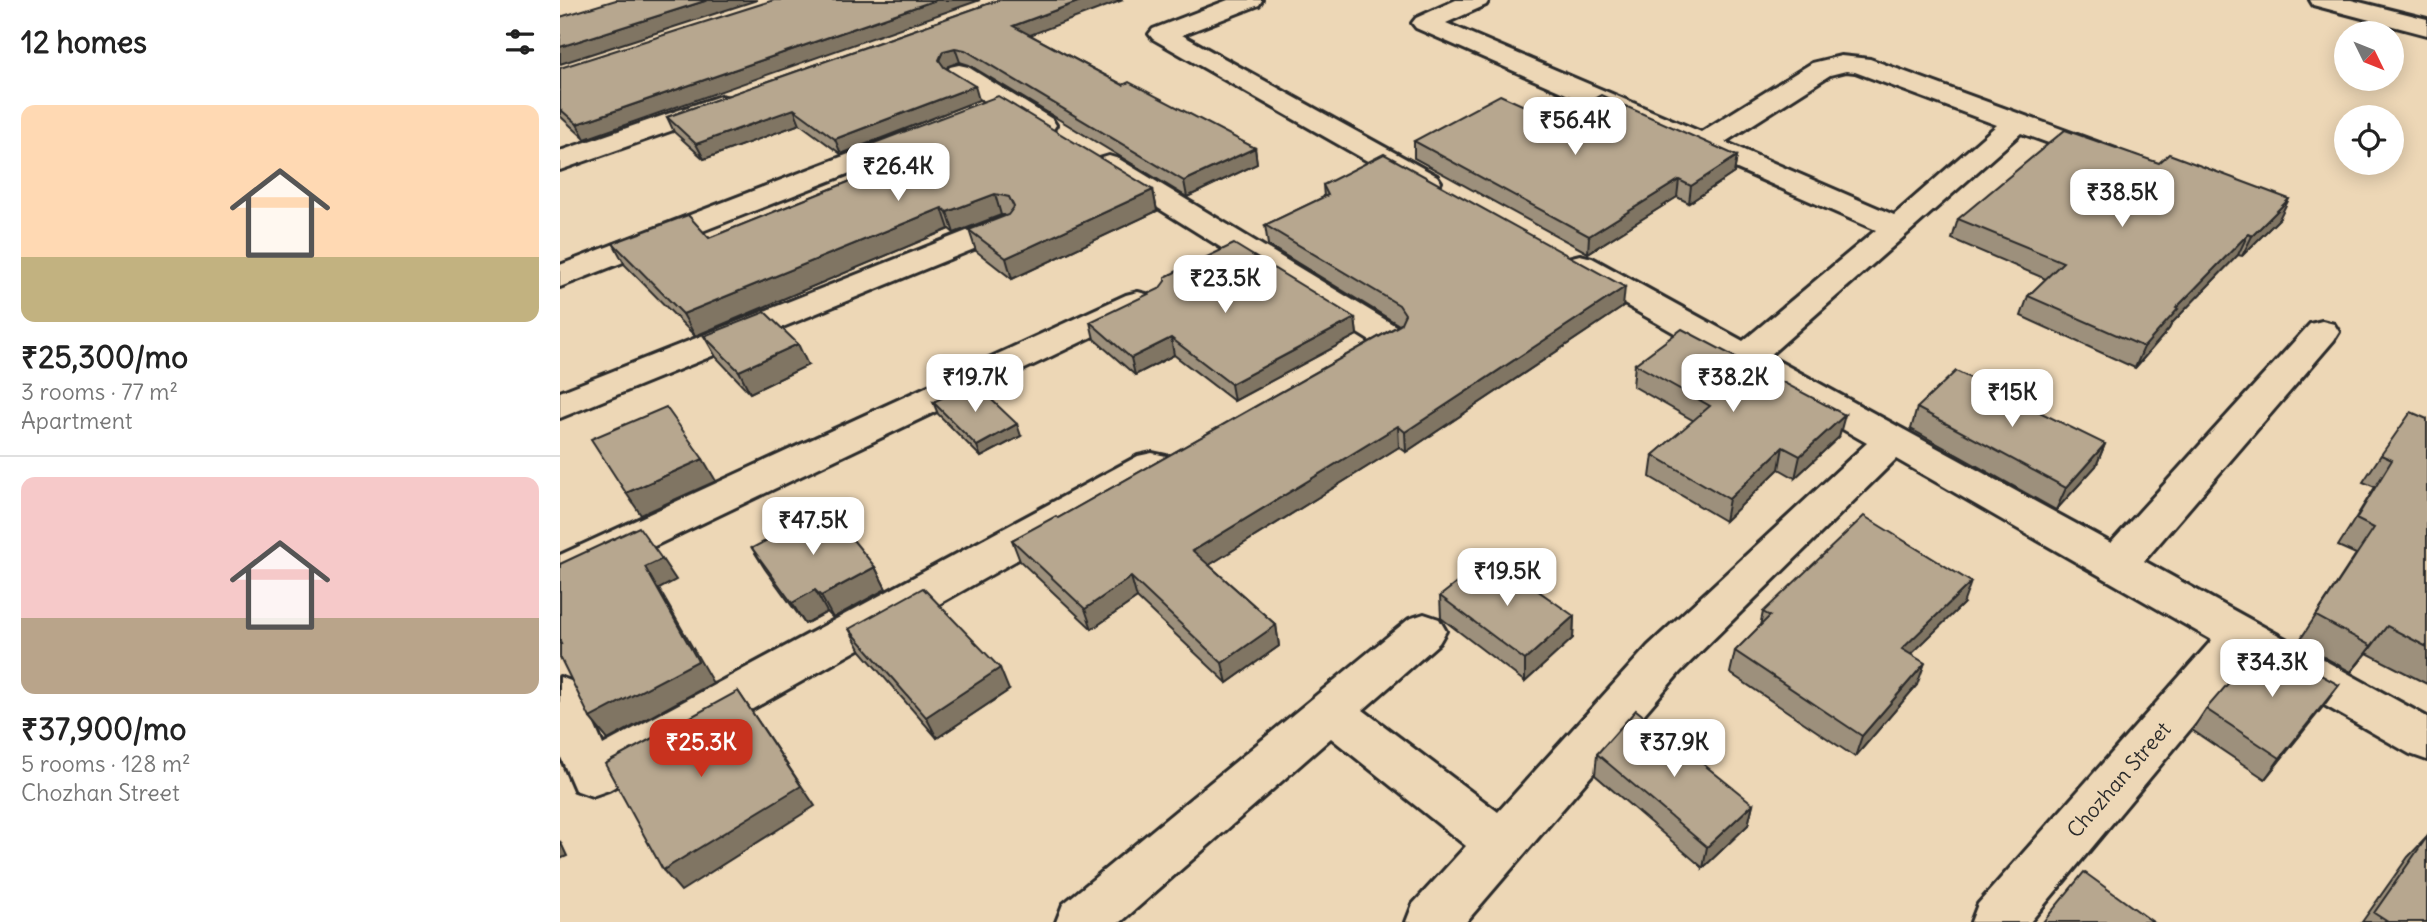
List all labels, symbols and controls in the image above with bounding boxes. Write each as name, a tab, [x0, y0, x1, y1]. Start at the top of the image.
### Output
north arrow	[2334, 21, 2404, 91]
map controls	[2334, 21, 2404, 175]
text: 12 homes	[21, 23, 147, 61]
icon: filters	[501, 23, 539, 61]
pin: ₹56.4K	[1518, 97, 1632, 157]
text: ₹56.4K	[1539, 105, 1611, 134]
button: locate	[2334, 105, 2404, 175]
pin: ₹26.4K	[841, 144, 955, 203]
icon: home	[217, 150, 343, 276]
text: ₹26.4K	[863, 151, 933, 180]
pin: ₹38.5K	[2065, 170, 2179, 229]
text: ₹38.5K	[2086, 177, 2158, 206]
pin: ₹23.5K	[1168, 256, 1282, 315]
text: ₹23.5K	[1189, 263, 1261, 292]
text: ₹25,300/mo	[21, 338, 188, 376]
pin: ₹19.7K	[918, 354, 1032, 414]
pin: ₹38.2K	[1676, 354, 1790, 414]
text: ₹19.7K	[942, 362, 1008, 391]
text: ₹38.2K	[1697, 362, 1769, 391]
pin: ₹15K	[1971, 370, 2053, 429]
text: 3 rooms · 77 m²	[21, 377, 178, 406]
text: ₹15K	[1987, 377, 2037, 406]
text: Apartment	[21, 406, 133, 435]
pin: ₹47.5K	[756, 498, 870, 557]
text: ₹47.5K	[778, 505, 848, 534]
icon: home	[217, 522, 343, 648]
pin: ₹19.5K	[1450, 548, 1564, 608]
text: ₹19.5K	[1473, 556, 1541, 585]
pin: ₹34.3K	[2215, 640, 2329, 699]
text: ₹34.3K	[2236, 647, 2308, 676]
text: ₹37,900/mo	[21, 710, 186, 748]
street label: Chozhan Street	[2061, 716, 2176, 843]
pin: ₹25.3K	[644, 720, 758, 779]
pin: ₹37.9K	[1617, 720, 1731, 779]
text: ₹25.3K	[665, 727, 737, 756]
text: ₹37.9K	[1639, 727, 1709, 756]
text: 5 rooms · 128 m²	[21, 749, 191, 778]
text: Chozhan Street	[21, 778, 180, 807]

